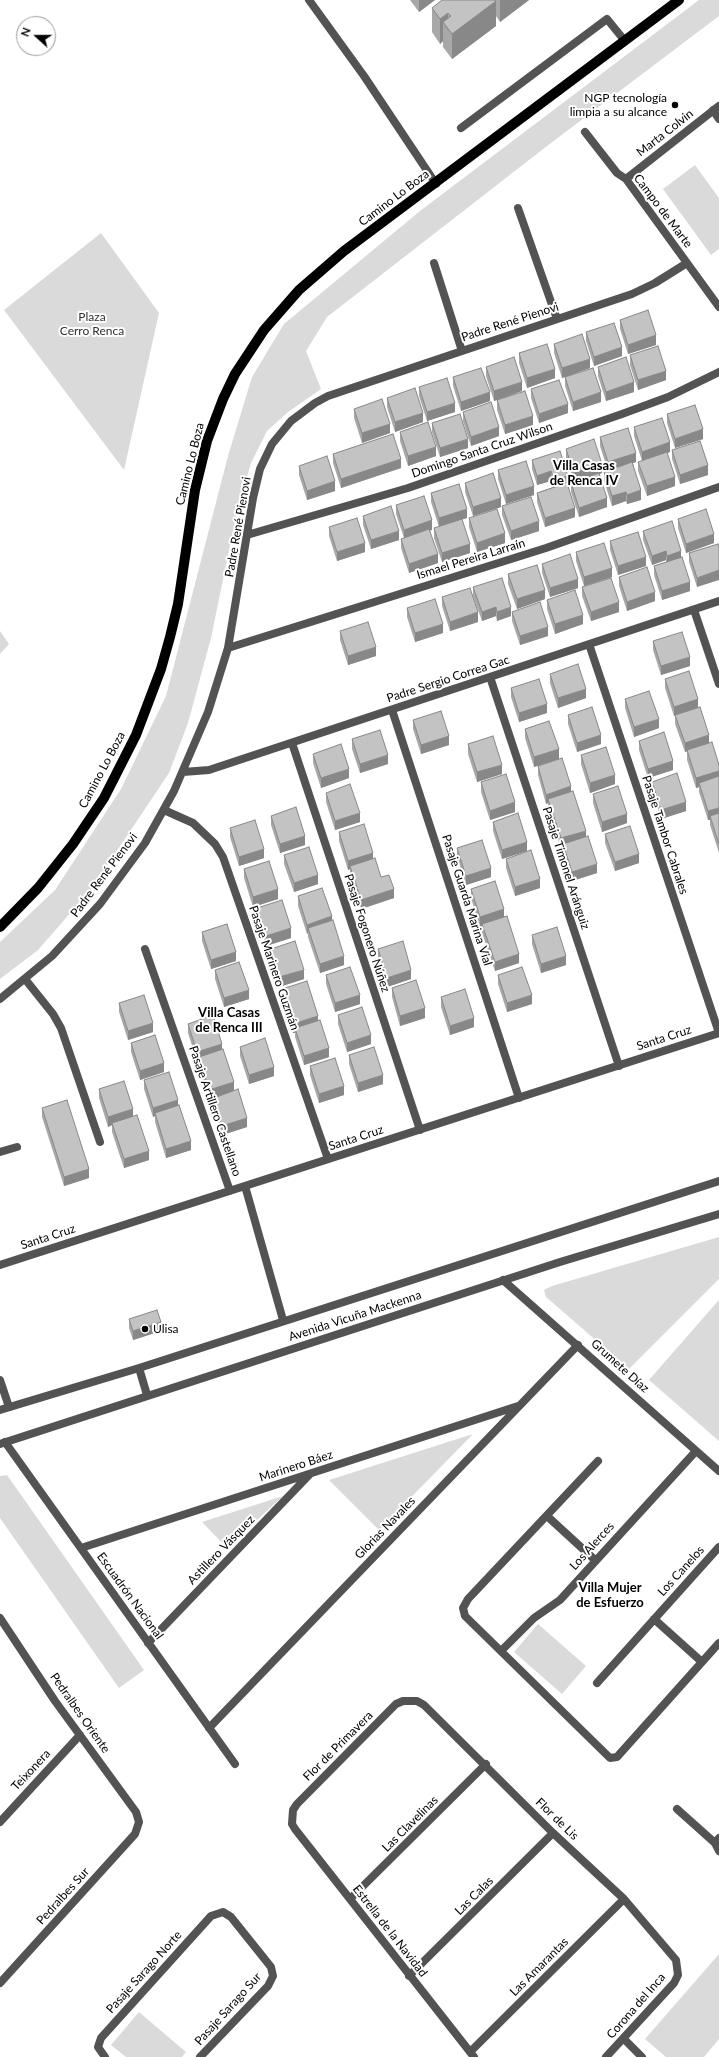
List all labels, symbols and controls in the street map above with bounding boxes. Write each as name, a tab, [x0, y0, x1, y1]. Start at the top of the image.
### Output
north arrow	[16, 16, 56, 56]
text: N	[18, 26, 33, 38]
place label: NGP tecnología limpia a su alcance	[570, 91, 667, 119]
marker: NGP tecnología limpia a su alcance	[670, 100, 680, 110]
street label: Marta Colvin	[634, 106, 696, 160]
street label: Camino Lo Boza	[356, 167, 432, 229]
street label: Campo de Marte	[631, 171, 695, 251]
street label: Padre René Pienovi	[459, 299, 561, 345]
park label: Plaza Cerro Renca	[60, 310, 124, 338]
street label: Domingo Santa Cruz Wilson	[410, 419, 554, 481]
street label: Camino Lo Boza	[173, 421, 207, 507]
district label: Villa Casas de Renca IV	[550, 458, 618, 489]
street label: Padre René Pienovi	[222, 476, 254, 578]
street label: Ismael Pereira Larraín	[415, 536, 527, 582]
street label: Padre Sergio Correa Gac	[385, 652, 511, 706]
street label: Camino Lo Boza	[76, 729, 128, 811]
street label: Pasaje Tambor Cabrales	[639, 774, 691, 896]
street label: Pasaje Timonel Aránguiz	[539, 805, 593, 931]
street label: Padre René Pienovi	[68, 830, 140, 920]
street label: Pasaje Guarda Marina Vial	[439, 832, 495, 968]
street label: Pasaje Fogonero Núñez	[341, 872, 393, 994]
street label: Pasaje Marinero Guzmán	[246, 904, 302, 1032]
district label: Villa Casas de Renca III	[195, 1005, 263, 1036]
street label: Santa Cruz	[635, 1022, 693, 1054]
street label: Pasaje Artillero Castellano	[186, 1044, 244, 1178]
street label: Santa Cruz	[327, 1122, 385, 1154]
street label: Santa Cruz	[19, 1221, 77, 1253]
street label: Avenida Vicuña Mackenna	[287, 1288, 423, 1344]
place label: Ulisa	[153, 1322, 179, 1336]
marker: Ulisa	[140, 1324, 150, 1334]
street label: Grumete Díaz	[588, 1336, 652, 1396]
street label: Marinero Báez	[257, 1447, 335, 1485]
street label: Glorias Navales	[352, 1494, 418, 1562]
street label: Astillero Vásquez	[184, 1513, 258, 1587]
street label: Los Alerces	[567, 1519, 617, 1573]
street label: Los Canelos	[655, 1543, 707, 1599]
street label: Escuadrón Nacional	[94, 1550, 166, 1642]
district label: Villa Mujer de Esfuerzo	[576, 1580, 644, 1611]
street label: Pedralbes Oriente	[47, 1670, 113, 1756]
street label: Flor de Primavera	[300, 1708, 376, 1784]
street label: Teixonera	[8, 1747, 54, 1793]
street label: Las Clavelinas	[379, 1793, 441, 1855]
street label: Flor de Lis	[533, 1795, 581, 1843]
street label: Pedralbes Sur	[34, 1865, 92, 1927]
street label: Las Calas	[452, 1874, 496, 1918]
street label: Estrella de la Navidad	[350, 1882, 430, 1980]
street label: Pasaje Sarago Norte	[103, 1928, 185, 2016]
street label: Las Amarantas	[507, 1935, 571, 1999]
street label: Pasaje Sarago Sur	[192, 1970, 264, 2048]
street label: Corona del Inca	[604, 1970, 668, 2042]

